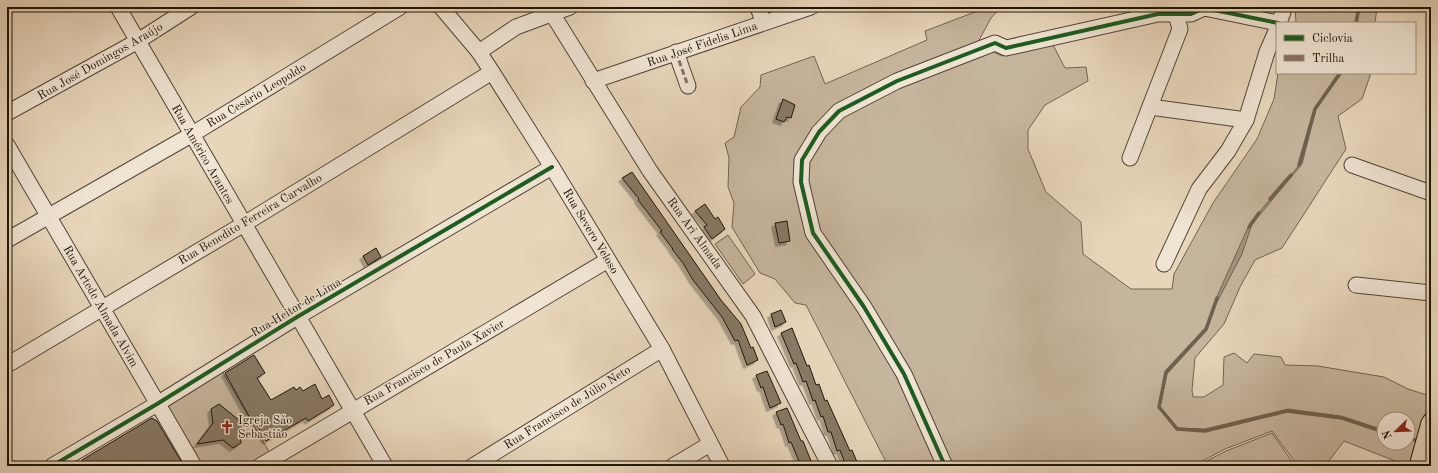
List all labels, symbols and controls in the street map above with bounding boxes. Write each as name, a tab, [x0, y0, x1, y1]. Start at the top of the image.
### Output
street label: Rua José Fidelis Lima	[646, 20, 759, 69]
street label: Rua José Domingos Araújo	[36, 21, 165, 103]
legend	[1276, 22, 1416, 74]
text: Ciclovia	[1312, 33, 1353, 45]
text: Trilha	[1312, 53, 1344, 65]
street label: Rua Cesário Leopoldo	[205, 61, 308, 130]
street label: Rua Américo Arantes	[169, 103, 235, 206]
street label: Rua Benedito Ferreira Carvalho	[177, 172, 324, 268]
street label: Rua Severo Veloso	[560, 187, 620, 276]
street label: Rua Ari Almada	[664, 196, 724, 272]
street label: Rua Artede Almada Alvim	[60, 244, 140, 370]
street label: Rua Heitor de Lima	[249, 276, 344, 339]
street label: Rua Francisco de Paula Xavier	[362, 318, 507, 408]
street label: Rua Francisco de Júlio Neto	[502, 364, 633, 452]
north arrow	[1376, 411, 1416, 451]
place label: Igreja São Sebastião	[238, 415, 292, 441]
church icon: Igreja São Sebastião	[219, 419, 235, 435]
text: N	[1381, 428, 1395, 440]

